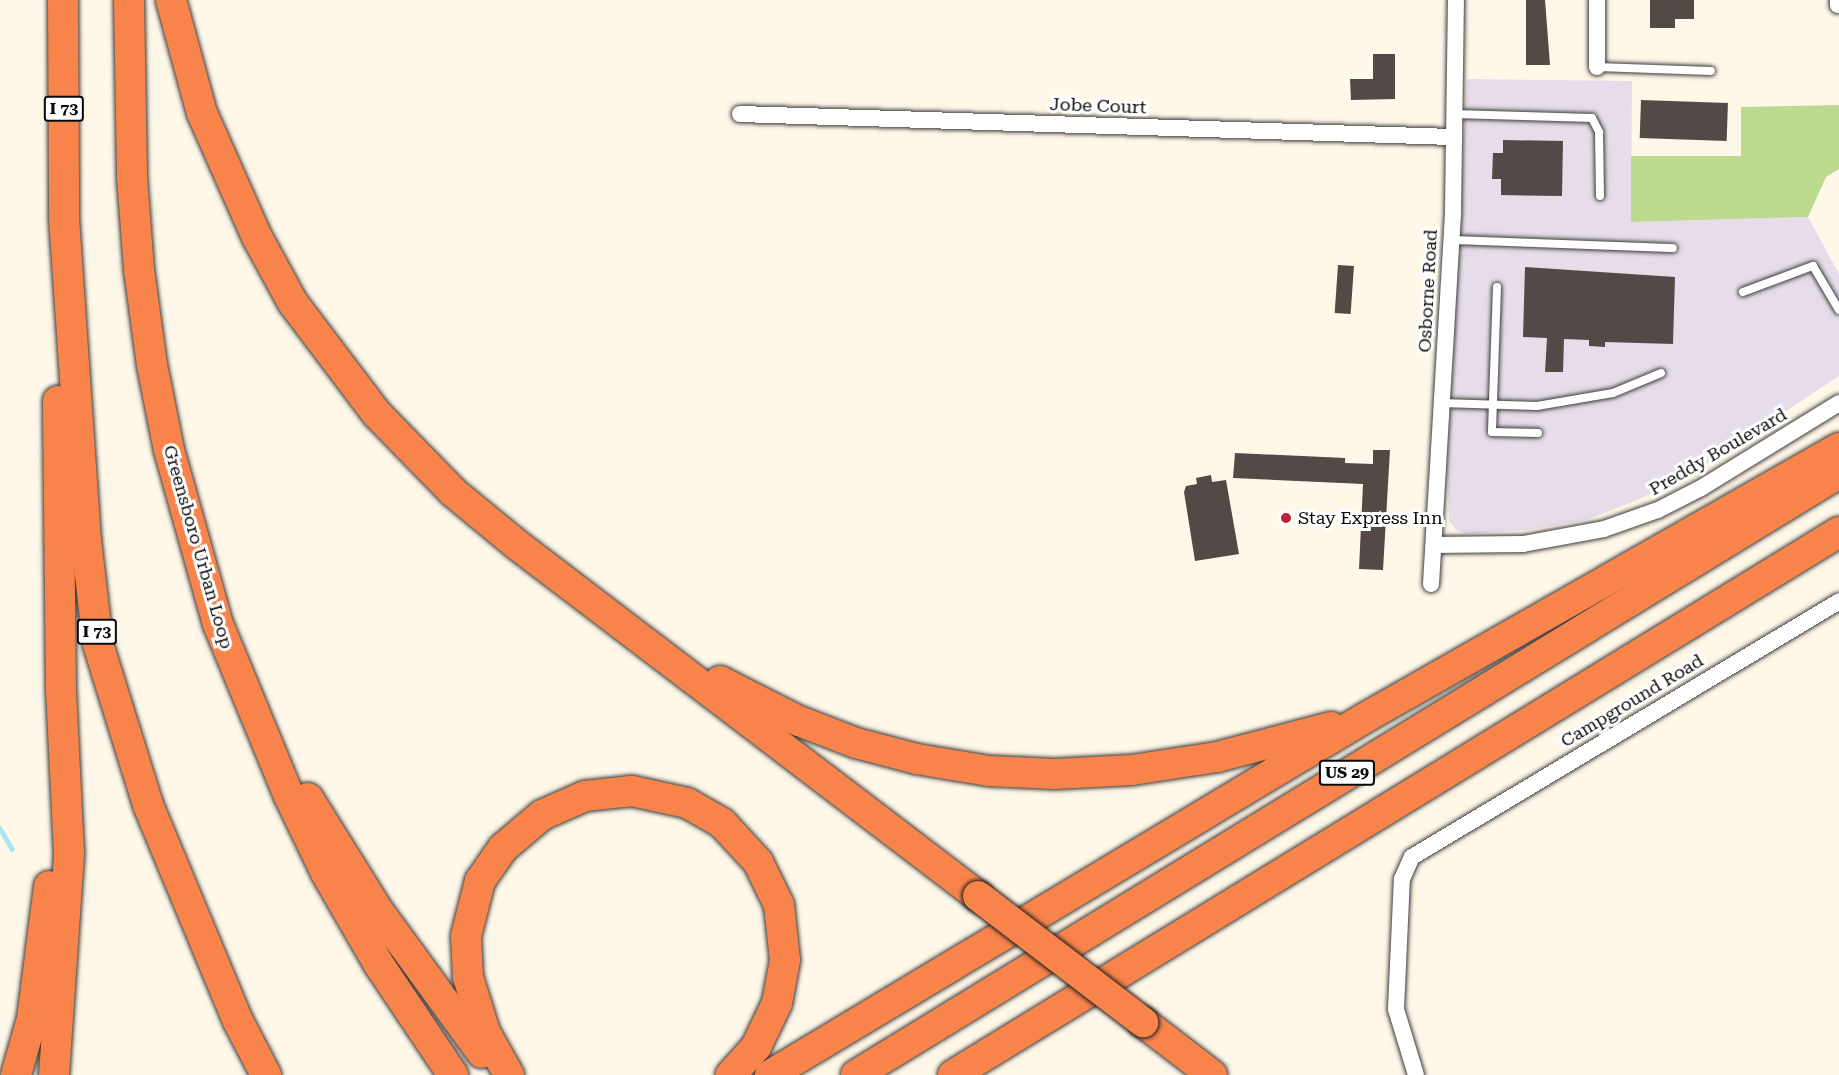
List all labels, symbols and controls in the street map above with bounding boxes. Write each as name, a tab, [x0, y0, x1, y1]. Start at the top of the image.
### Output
street label: Jobe Court	[1049, 94, 1147, 118]
road number: I 73	[43, 96, 85, 122]
street label: Osborne Road	[1414, 229, 1442, 353]
street label: Preddy Boulevard	[1645, 404, 1791, 500]
street label: Greensboro Urban Loop	[159, 443, 237, 651]
place label: Stay Express Inn	[1298, 507, 1443, 529]
marker: Stay Express Inn	[1279, 511, 1293, 525]
road number: I 73	[76, 619, 118, 645]
street label: Campground Road	[1557, 650, 1707, 752]
road number: US 29	[1318, 760, 1376, 786]

